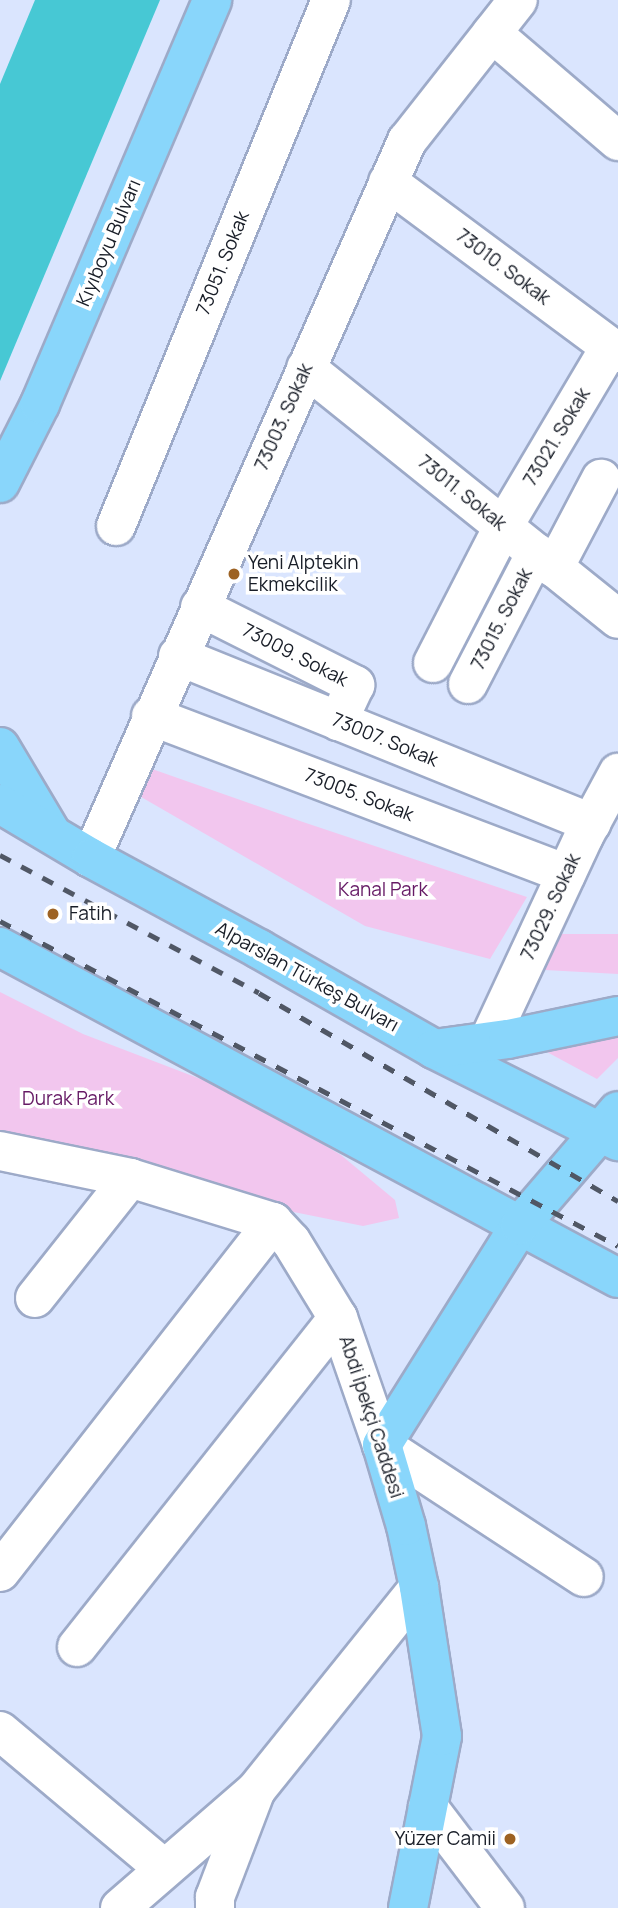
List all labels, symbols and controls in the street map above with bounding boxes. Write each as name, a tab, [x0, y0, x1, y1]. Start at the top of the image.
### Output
street label: Kıyıboyu Bulvarı	[72, 176, 146, 310]
street label: 73051. Sokak	[192, 208, 254, 318]
street label: 73010. Sokak	[452, 224, 554, 310]
street label: 73003. Sokak	[250, 360, 318, 474]
street label: 73021. Sokak	[519, 384, 595, 490]
street label: 73011. Sokak	[413, 451, 511, 535]
place label: Yeni Alptekin Ekmekcilik	[248, 552, 359, 596]
street label: 73015. Sokak	[467, 564, 537, 674]
marker: Yeni Alptekin Ekmekcilik	[226, 566, 242, 582]
street label: 73009. Sokak	[238, 619, 352, 691]
street label: 73007. Sokak	[329, 708, 441, 772]
street label: 73005. Sokak	[301, 764, 417, 826]
street label: 73029. Sokak	[516, 850, 586, 964]
park label: Kanal Park	[338, 879, 428, 901]
place label: Fatih	[69, 903, 112, 925]
marker: Fatih	[43, 904, 63, 924]
street label: Alparslan Türkeş Bulvarı	[212, 917, 402, 1037]
park label: Durak Park	[22, 1088, 114, 1110]
street label: Abdi İpekçi Caddesi	[334, 1333, 408, 1501]
place label: Yüzer Camii	[395, 1828, 496, 1850]
marker: Yüzer Camii	[502, 1831, 518, 1847]

